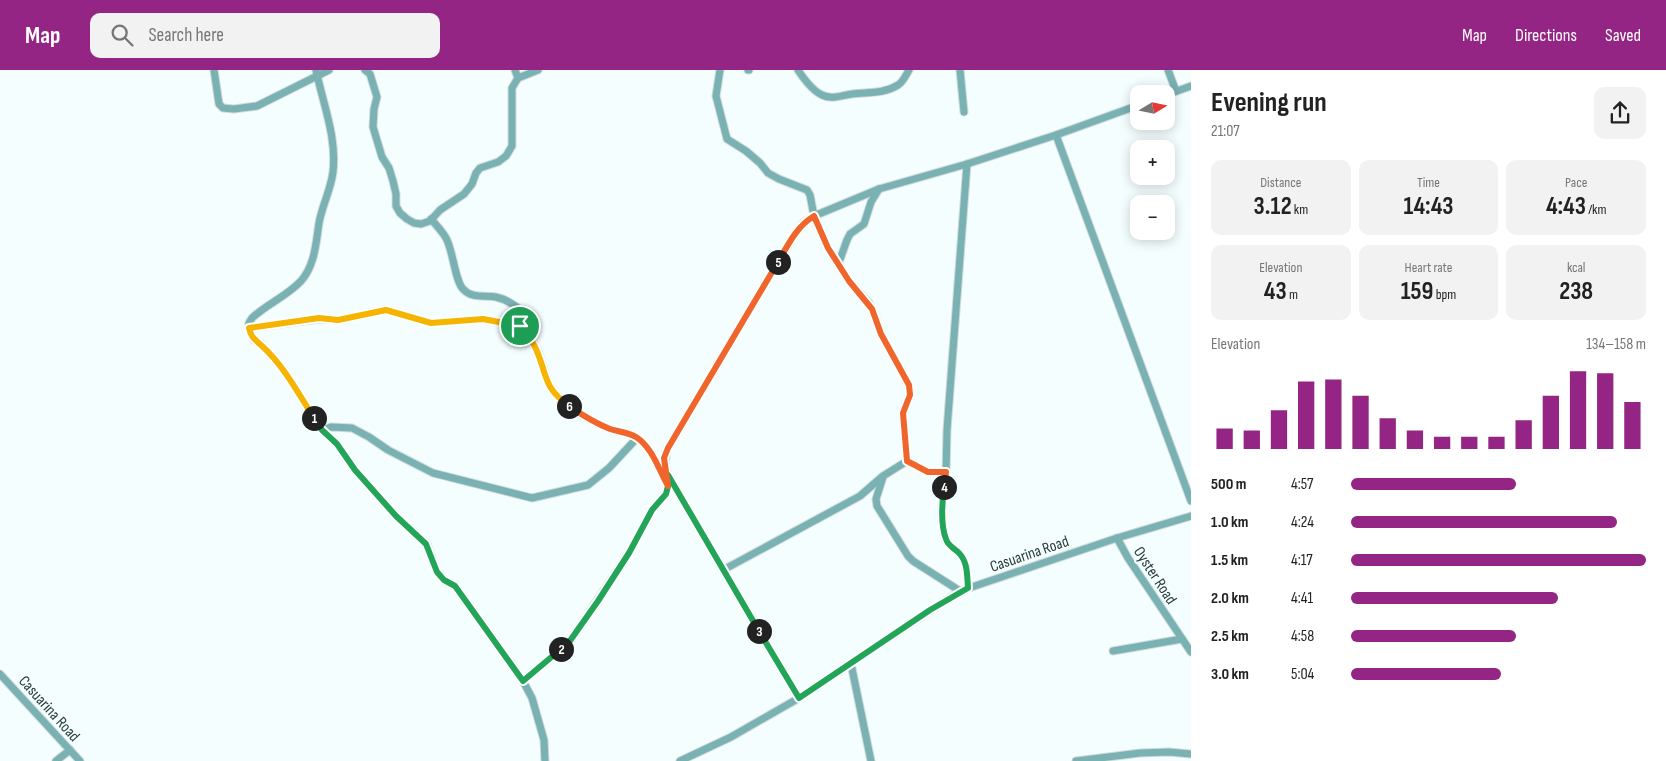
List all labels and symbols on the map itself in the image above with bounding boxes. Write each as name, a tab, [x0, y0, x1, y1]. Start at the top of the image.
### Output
north arrow	[1130, 85, 1175, 130]
pin: 5	[766, 250, 790, 274]
pin	[499, 305, 541, 347]
pin: 6	[556, 394, 582, 418]
pin: 1	[302, 406, 326, 430]
pin: 4	[932, 474, 956, 500]
street label: Casuarina Road	[988, 532, 1071, 577]
street label: Oyster Road	[1129, 543, 1180, 608]
pin: 3	[746, 618, 772, 644]
pin: 2	[548, 636, 574, 662]
street label: Casuarina Road	[14, 672, 83, 746]

